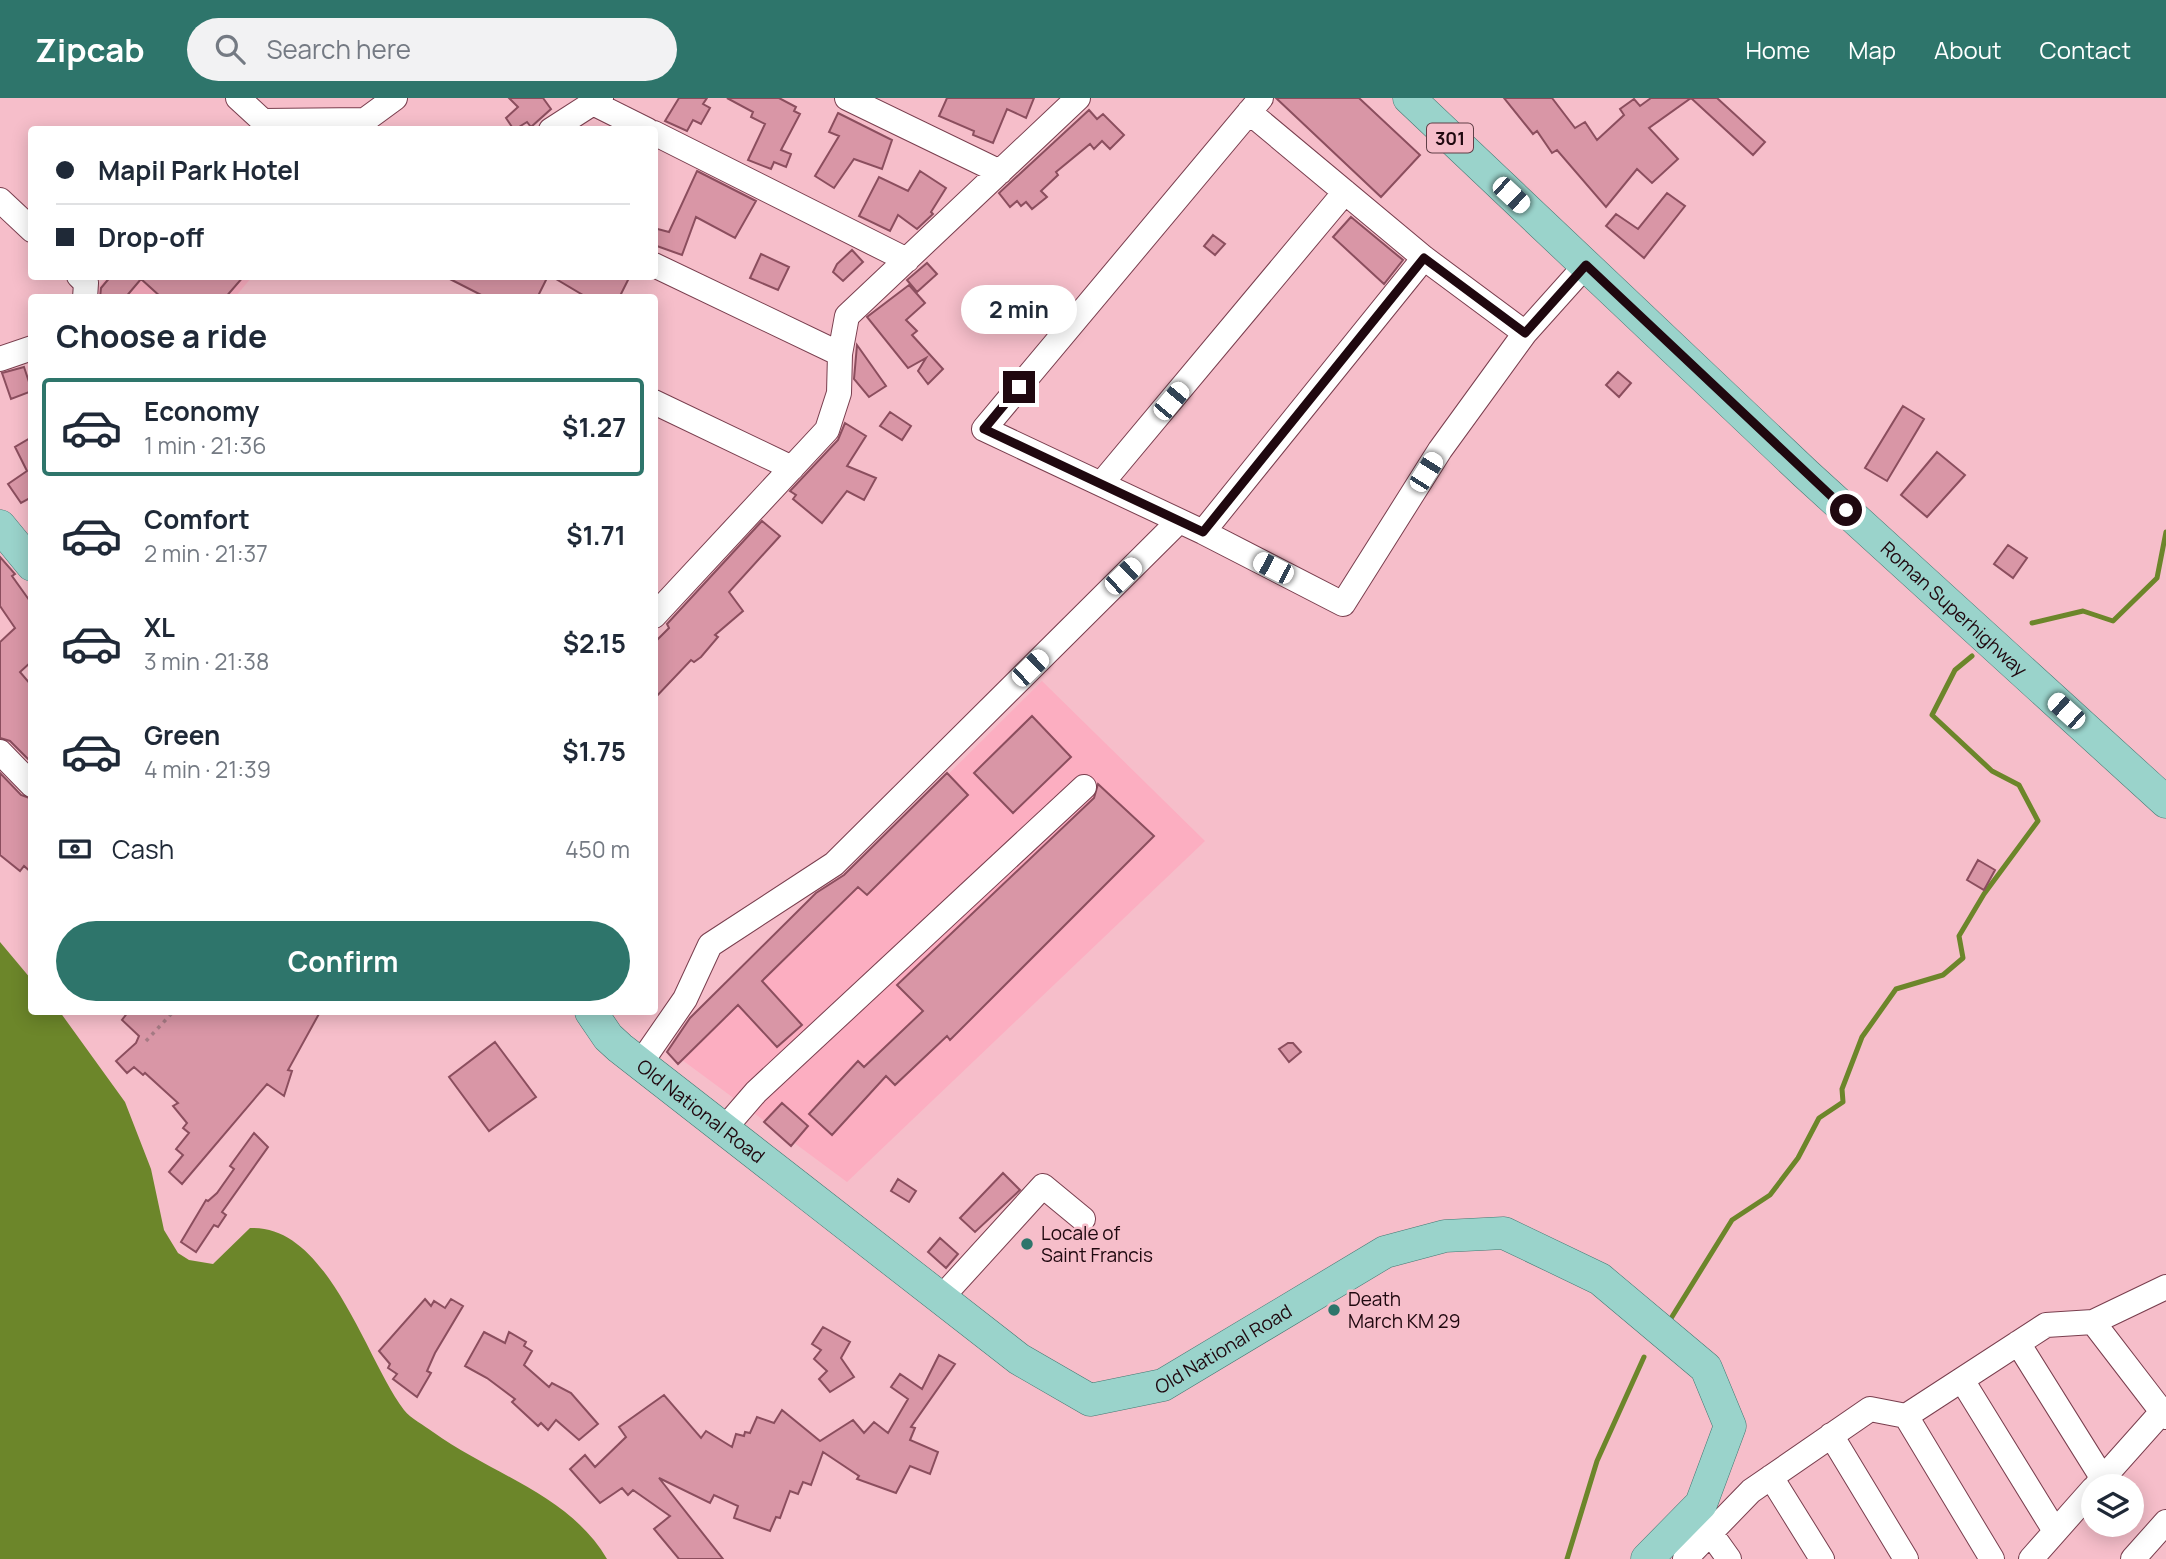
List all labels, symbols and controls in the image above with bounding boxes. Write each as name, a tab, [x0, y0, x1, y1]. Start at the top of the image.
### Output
search box	[187, 18, 677, 81]
text: Zipcab	[35, 27, 145, 72]
icon: search	[211, 30, 249, 68]
text: Search here	[267, 31, 411, 67]
text: Home	[1745, 33, 1810, 66]
text: Map	[1848, 33, 1896, 66]
text: About	[1934, 33, 2002, 66]
text: Contact	[2040, 33, 2131, 66]
road number: 301	[1427, 124, 1473, 153]
text: Mapil Park Hotel	[98, 152, 300, 188]
car	[1489, 173, 1534, 217]
text: Drop-off	[98, 219, 204, 255]
callout: 2 min	[961, 286, 1077, 334]
text: 2 min	[989, 293, 1049, 325]
text: Choose a ride	[56, 314, 267, 358]
route end	[1003, 371, 1035, 403]
car	[1150, 378, 1193, 424]
text: Economy	[144, 393, 259, 429]
icon: car	[60, 396, 123, 459]
text: $1.27	[562, 409, 626, 445]
text: 1 min · 21:36	[144, 429, 266, 461]
car	[1406, 449, 1447, 495]
route start	[1830, 494, 1862, 526]
text: Comfort	[144, 501, 250, 537]
icon: car	[60, 504, 123, 567]
text: $1.71	[566, 517, 626, 553]
street label: Roman Superhighway	[1875, 535, 2033, 682]
text: 2 min · 21:37	[144, 537, 268, 569]
car	[1250, 549, 1297, 587]
car	[1101, 554, 1146, 598]
text: XL	[144, 609, 175, 645]
icon: car	[60, 612, 123, 675]
text: $2.15	[563, 625, 626, 661]
text: 3 min · 21:38	[144, 645, 269, 677]
car	[1008, 646, 1053, 690]
car	[2044, 689, 2089, 733]
text: Green	[144, 717, 220, 753]
icon: car	[60, 720, 123, 783]
text: $1.75	[562, 733, 626, 769]
text: 4 min · 21:39	[144, 753, 271, 785]
icon: cash	[56, 830, 94, 868]
text: Cash	[112, 831, 174, 867]
text: 450 m	[565, 833, 630, 865]
button: Confirm	[56, 921, 630, 1001]
street label: Old National Road	[632, 1053, 770, 1169]
place label: Locale of Saint Francis	[1041, 1220, 1153, 1268]
marker: Locale of Saint Francis	[1019, 1236, 1035, 1252]
place label: Death March KM 29	[1348, 1286, 1460, 1334]
street label: Old National Road	[1153, 1298, 1296, 1399]
marker: Death March KM 29	[1326, 1302, 1342, 1318]
map controls	[2081, 1474, 2144, 1537]
button: layers	[2081, 1474, 2144, 1537]

